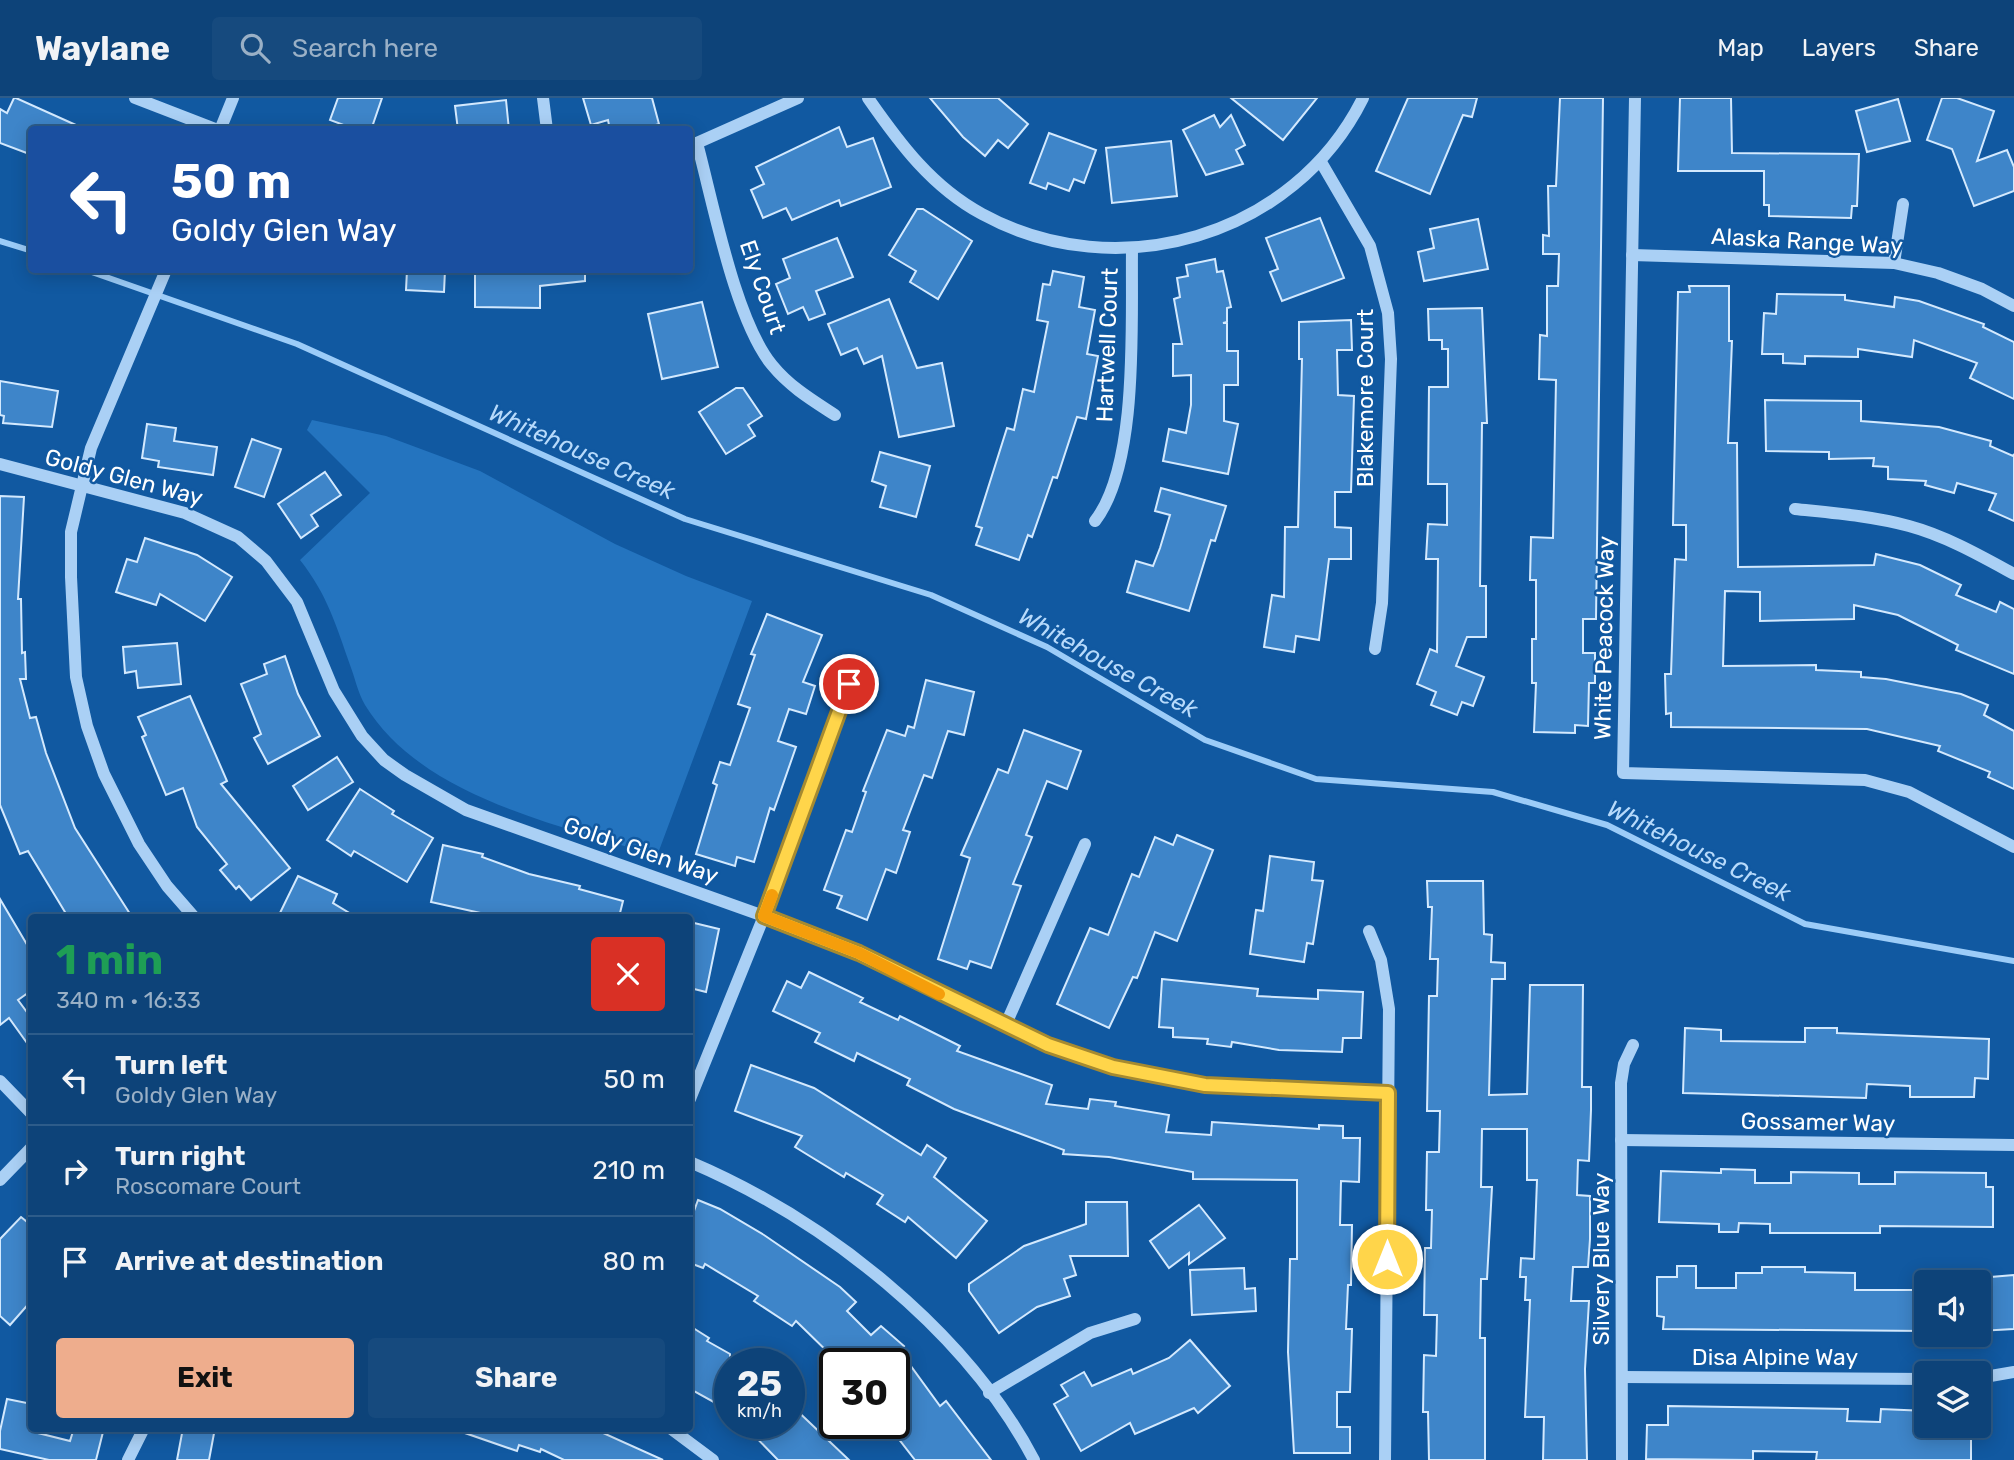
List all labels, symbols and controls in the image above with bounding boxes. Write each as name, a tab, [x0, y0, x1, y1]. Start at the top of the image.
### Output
search box	[212, 17, 702, 80]
text: Waylane	[35, 29, 170, 68]
icon: search	[236, 29, 274, 67]
text: Search here	[292, 33, 438, 64]
text: Map	[1717, 34, 1764, 62]
text: Layers	[1802, 34, 1876, 62]
text: Share	[1914, 34, 1979, 62]
text: 50 m	[171, 152, 291, 210]
icon: left	[56, 154, 147, 245]
text: Goldy Glen Way	[171, 211, 397, 249]
street label: Alaska Range Way	[1710, 222, 1904, 260]
street label: Ely Court	[734, 236, 792, 338]
street label: Hartwell Court	[1090, 267, 1124, 423]
street label: Blakemore Court	[1351, 309, 1379, 487]
water label: Whitehouse Creek	[485, 398, 680, 506]
street label: Goldy Glen Way	[42, 442, 206, 512]
street label: White Peacock Way	[1588, 535, 1620, 740]
water label: Whitehouse Creek	[1013, 602, 1203, 724]
pin	[819, 654, 879, 714]
icon: arrive	[830, 665, 868, 703]
water label: Whitehouse Creek	[1603, 794, 1796, 908]
street label: Goldy Glen Way	[560, 810, 723, 890]
text: 1 min	[56, 935, 163, 985]
button: close	[591, 937, 665, 1011]
text: 340 m · 16:33	[56, 986, 201, 1014]
text: Turn left	[115, 1050, 227, 1081]
icon: left	[56, 1061, 94, 1099]
text: 50 m	[604, 1064, 665, 1095]
text: Goldy Glen Way	[115, 1081, 277, 1109]
street label: Gossamer Way	[1740, 1107, 1896, 1137]
text: Turn right	[115, 1141, 245, 1172]
icon: right	[56, 1152, 94, 1190]
text: 210 m	[593, 1155, 665, 1186]
text: Roscomare Court	[115, 1172, 301, 1200]
street label: Silvery Blue Way	[1587, 1172, 1615, 1346]
position arrow	[1350, 1222, 1424, 1296]
icon: arrive	[56, 1243, 94, 1281]
text: Arrive at destination	[115, 1246, 383, 1277]
text: 80 m	[602, 1246, 665, 1277]
map controls	[1914, 1270, 1991, 1438]
button: sound	[1914, 1270, 1991, 1347]
button: Exit	[56, 1338, 354, 1418]
button: Share	[368, 1338, 665, 1418]
street label: Disa Alpine Way	[1692, 1343, 1858, 1371]
speed limit sign: 30	[819, 1348, 910, 1439]
button: layers	[1914, 1361, 1991, 1438]
text: 25	[737, 1363, 782, 1405]
text: km/h	[737, 1400, 782, 1422]

